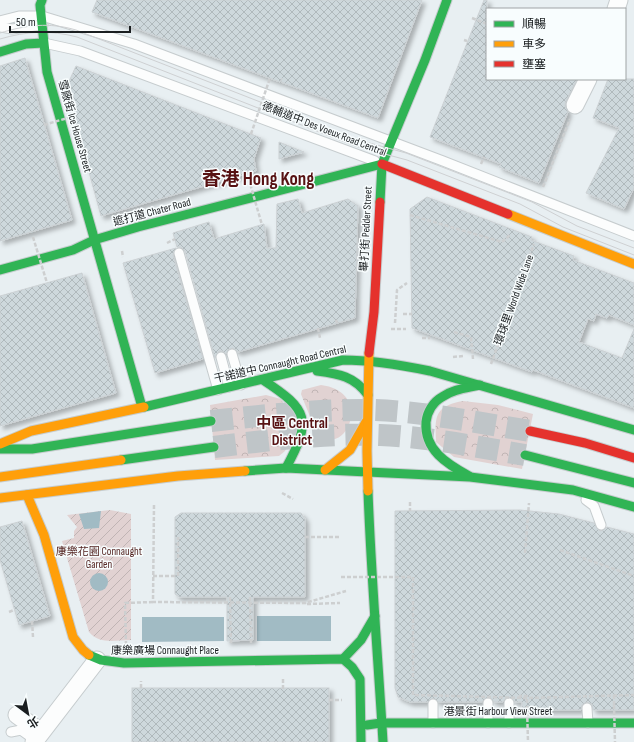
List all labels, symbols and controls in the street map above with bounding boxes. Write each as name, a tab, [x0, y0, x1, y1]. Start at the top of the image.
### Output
scale bar	[10, 8, 130, 34]
legend	[486, 8, 626, 80]
text: 50 m	[16, 15, 36, 30]
text: 順暢	[522, 17, 546, 32]
text: 車多	[522, 37, 546, 52]
text: 壅塞	[522, 57, 546, 72]
street label: 雪廠街 Ice House Street	[56, 78, 95, 174]
street label: 德輔道中 Des Voeux Road Central	[260, 99, 388, 159]
district label: 香港 Hong Kong	[202, 168, 314, 191]
street label: 畢打街 Pedder Street	[357, 185, 375, 272]
street label: 遮打道 Chater Road	[112, 195, 193, 229]
street label: 環球里 World Wide Lane	[492, 253, 536, 347]
street label: 干諾道中 Connaught Road Central	[213, 342, 347, 386]
district label: 中區 Central District	[256, 414, 328, 450]
park label: 康樂花園 Connaught Garden	[56, 545, 143, 571]
street label: 康樂廣場 Connaught Place	[111, 644, 219, 657]
north arrow	[8, 694, 48, 734]
street label: 港景街 Harbour View Street	[444, 705, 553, 718]
text: 北	[25, 714, 41, 730]

